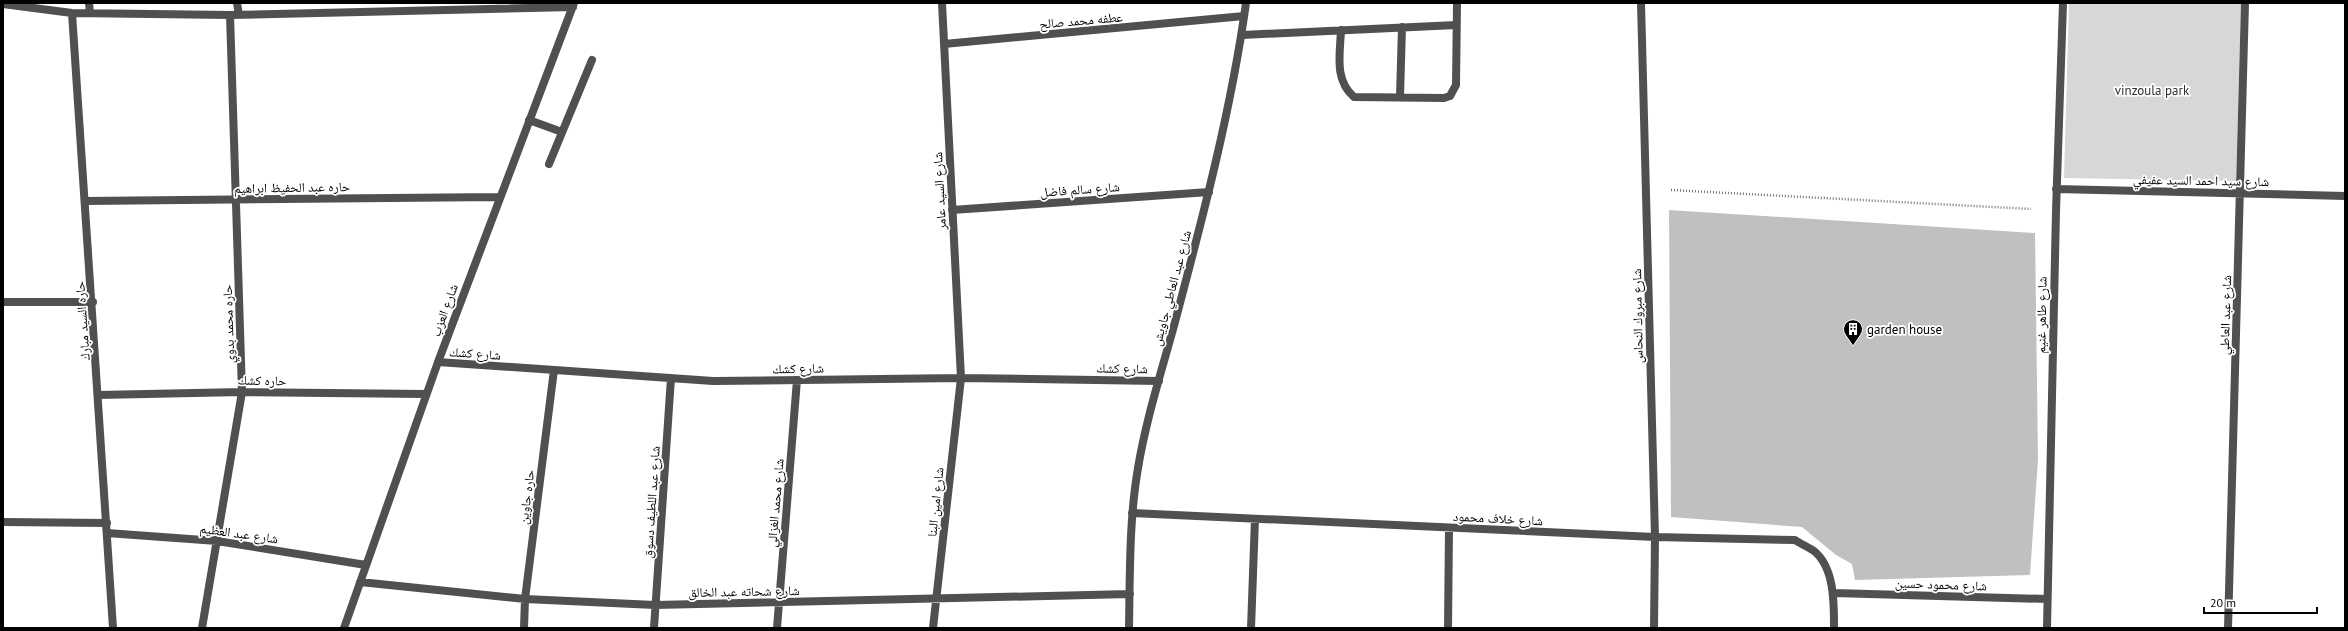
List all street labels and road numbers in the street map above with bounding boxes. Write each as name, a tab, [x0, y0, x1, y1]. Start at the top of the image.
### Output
street label: عطفه محمد صالح	[1039, 8, 1124, 34]
street label: شارع السيد عامر	[929, 152, 951, 231]
street label: شارع سيد احمد السيد عفيفي	[2133, 171, 2269, 192]
street label: حاره عبد الحفيظ ابراهيم	[234, 178, 350, 197]
street label: شارع سالم فاضل	[1040, 178, 1120, 202]
street label: شارع عبد العاطي جاويش	[1148, 228, 1197, 348]
street label: شارع مبروك النحاس	[1628, 268, 1648, 363]
street label: شارع عبد العاطي	[2216, 275, 2238, 355]
street label: شارع طاهر غنيم	[2032, 276, 2052, 354]
street label: حاره السيد مبارك	[71, 281, 94, 361]
street label: شارع العزب	[427, 282, 463, 339]
street label: حاره محمد بدوي	[219, 284, 241, 364]
street label: شارع كشك	[448, 343, 501, 365]
street label: شارع كشك	[772, 360, 824, 378]
street label: شارع كشك	[1096, 360, 1148, 378]
street label: حاره كشك	[237, 372, 287, 389]
street label: شارع عبد اللطيف دسوق	[639, 445, 665, 559]
street label: شارع محمد الغزالي	[763, 458, 790, 548]
street label: شارع امين البنا	[923, 467, 949, 538]
street label: حاره جاوين	[515, 469, 538, 525]
street label: شارع خلاف محمود	[1452, 508, 1544, 530]
street label: شارع عبد العظيم	[198, 520, 279, 548]
street label: شارع محمود حسين	[1895, 574, 1987, 596]
street label: شارع شحاته عبد الخالق	[688, 582, 800, 602]

